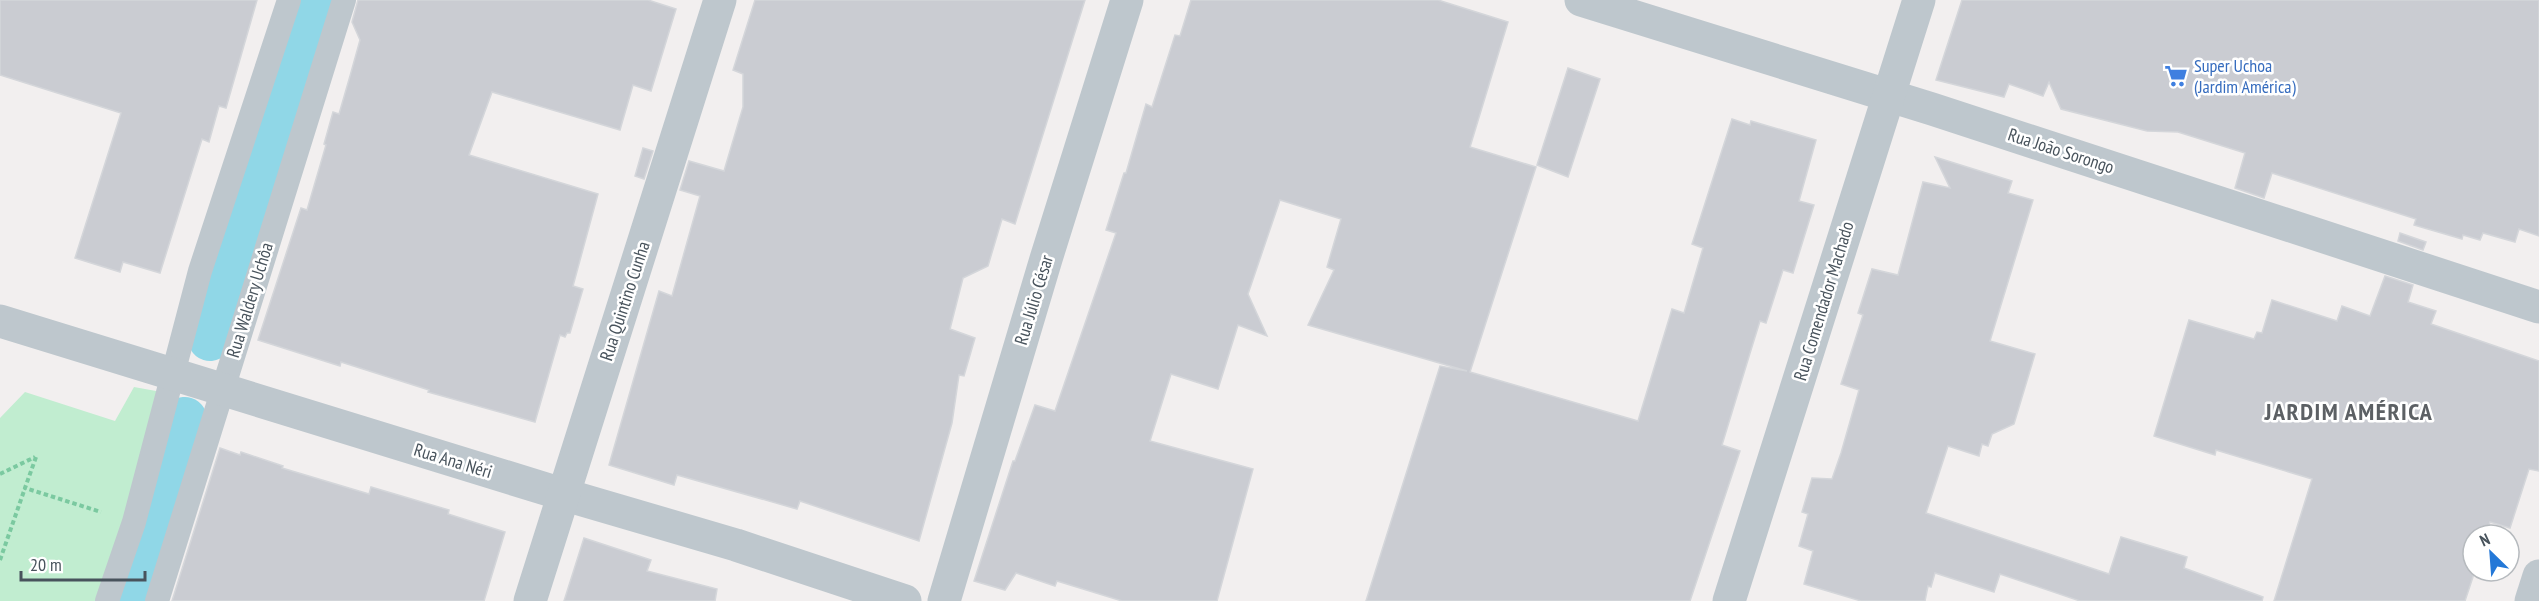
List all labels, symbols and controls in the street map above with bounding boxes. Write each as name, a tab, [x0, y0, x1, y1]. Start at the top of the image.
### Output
place label: Super Uchoa (Jardim América)	[2194, 54, 2297, 98]
supermarket icon: Super Uchoa (Jardim América)	[2163, 63, 2189, 89]
street label: Rua João Sorongo	[2005, 123, 2117, 179]
street label: Rua Comendador Machado	[1788, 218, 1859, 383]
street label: Rua Quintino Cunha	[594, 238, 655, 363]
street label: Rua Waldery Uchôa	[221, 240, 278, 360]
street label: Rua Júlio César	[1009, 252, 1058, 348]
district label: JARDIM AMÉRICA	[2264, 396, 2433, 427]
street label: Rua Ana Néri	[411, 438, 495, 483]
north arrow	[2461, 523, 2521, 583]
text: N	[2477, 529, 2493, 550]
scale bar	[21, 544, 146, 582]
text: 20 m	[30, 553, 62, 576]

